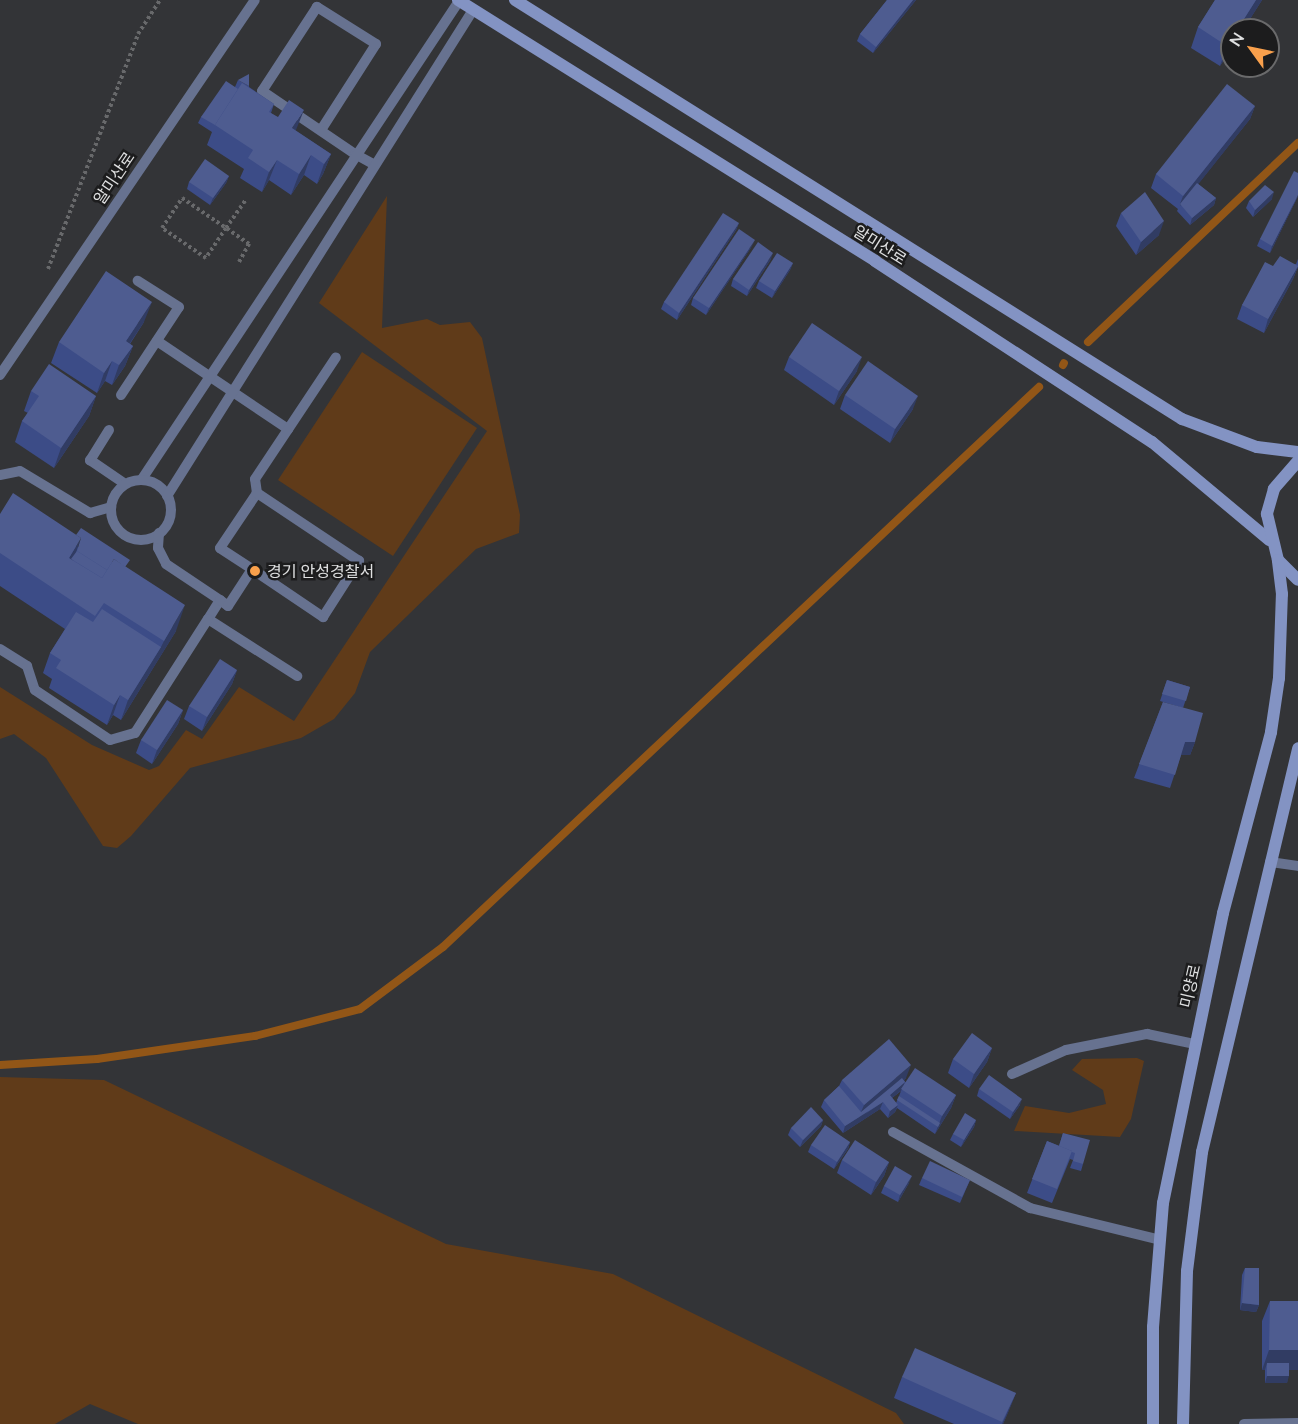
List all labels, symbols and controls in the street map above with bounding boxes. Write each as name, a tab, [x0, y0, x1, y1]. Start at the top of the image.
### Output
north arrow	[1220, 18, 1280, 78]
text: N	[1225, 29, 1247, 49]
street label: 알미산로	[90, 148, 138, 208]
street label: 알미산로	[850, 221, 910, 269]
place label: 경기 안성경찰서	[267, 561, 374, 581]
marker: 경기 안성경찰서	[248, 564, 262, 578]
street label: 미양로	[1176, 962, 1204, 1010]

